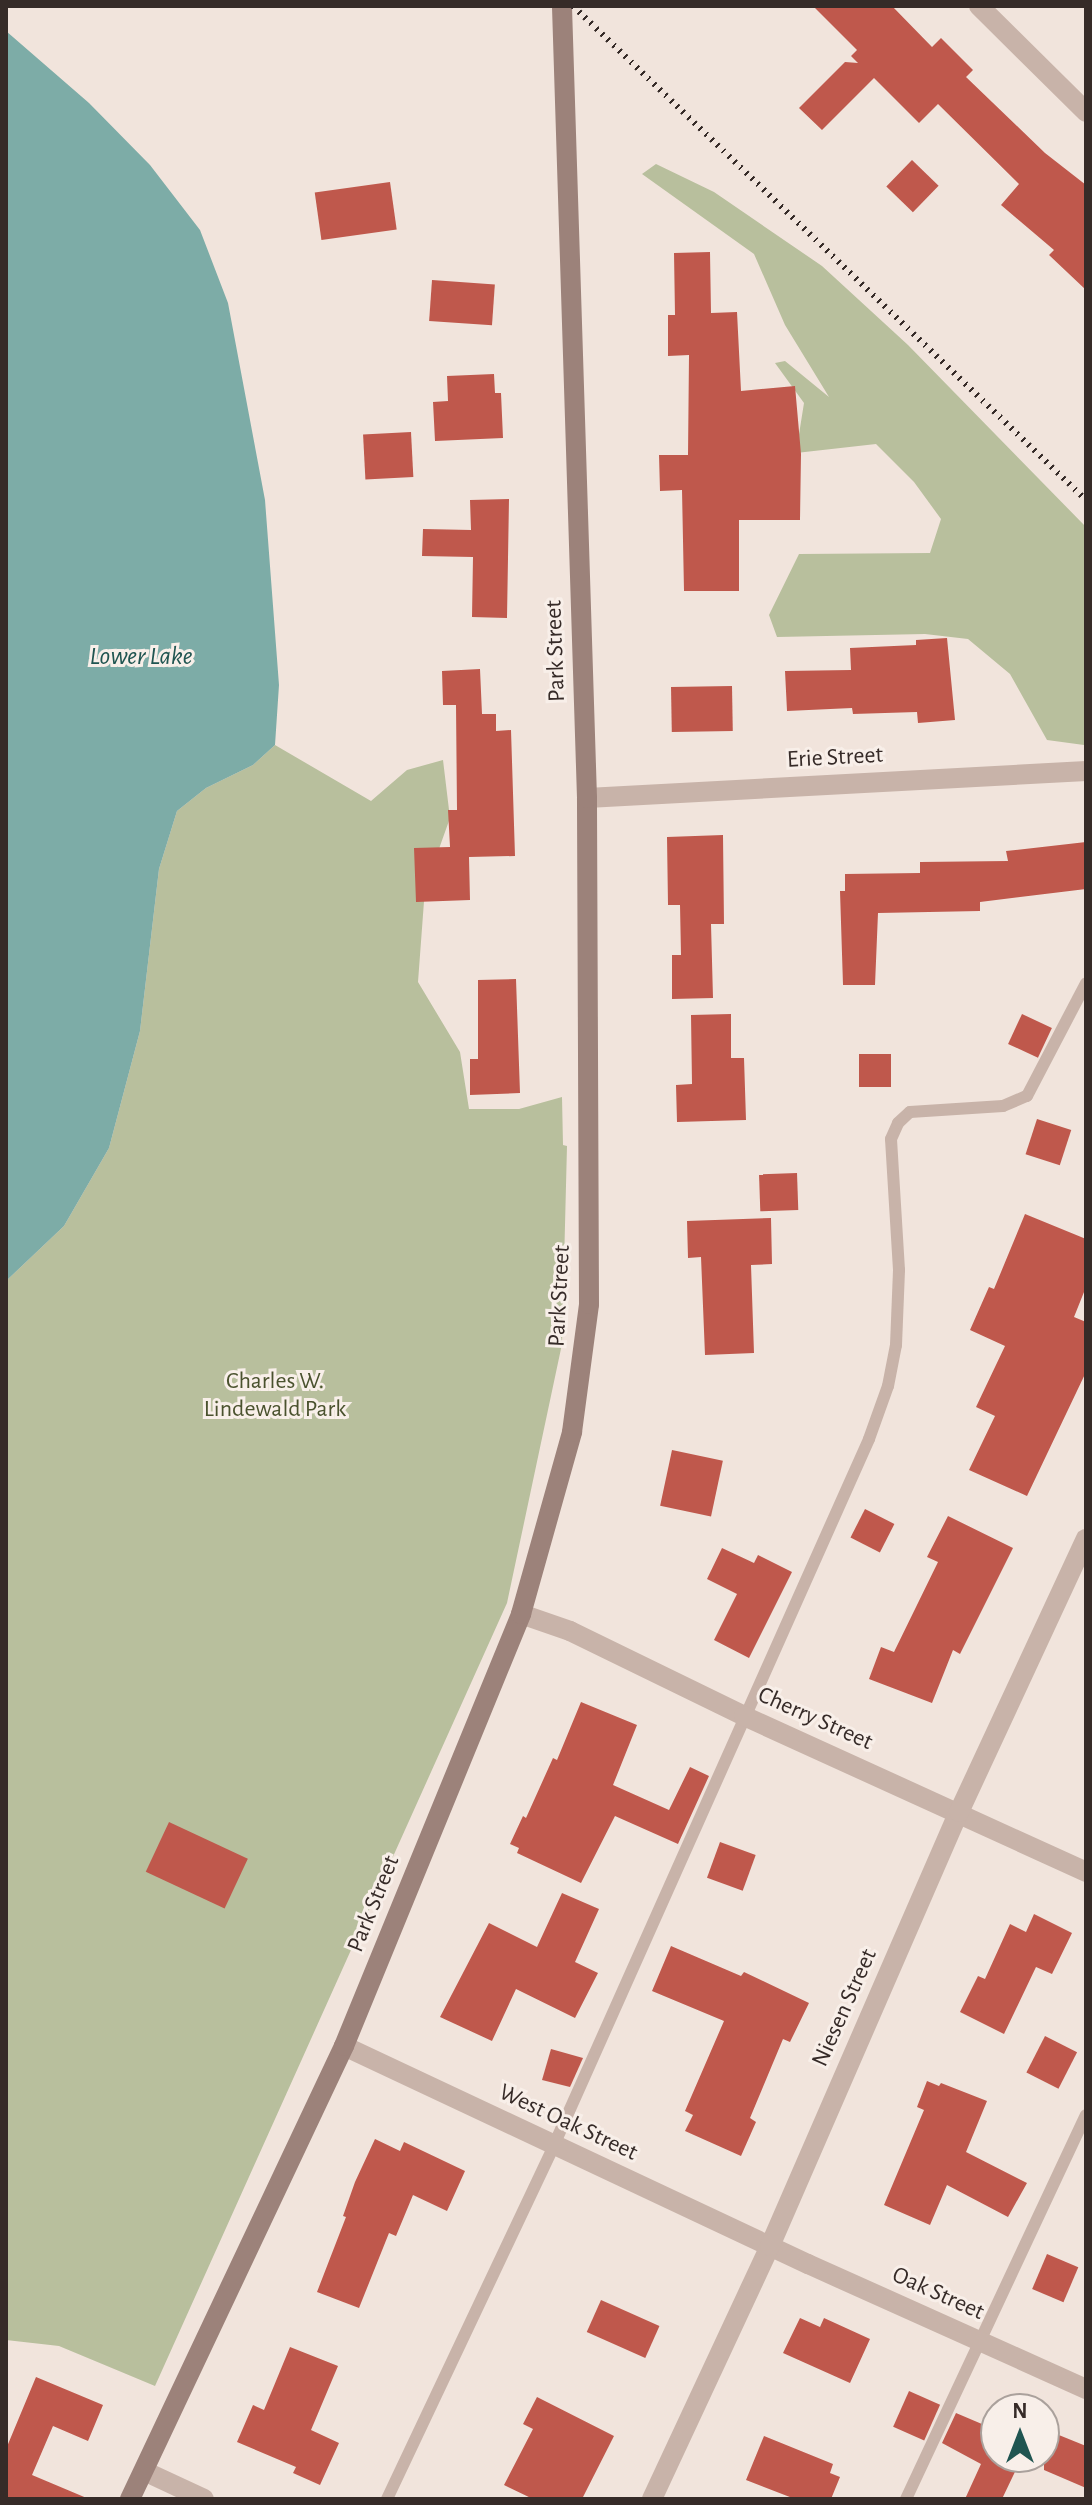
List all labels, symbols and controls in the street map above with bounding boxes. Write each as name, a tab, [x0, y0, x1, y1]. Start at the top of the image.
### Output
street label: Park Street	[540, 600, 572, 702]
water label: Lower Lake	[90, 641, 192, 673]
street label: Erie Street	[786, 741, 884, 775]
street label: Park Street	[543, 1244, 577, 1348]
park label: Charles W. Lindewald Park	[204, 1368, 346, 1424]
street label: Cherry Street	[753, 1681, 877, 1757]
street label: Park Street	[342, 1851, 406, 1957]
street label: Niesen Street	[806, 1945, 884, 2071]
street label: West Oak Street	[494, 2078, 642, 2168]
street label: Oak Street	[888, 2261, 988, 2327]
north arrow	[980, 2393, 1060, 2473]
text: N	[1012, 2400, 1028, 2422]

